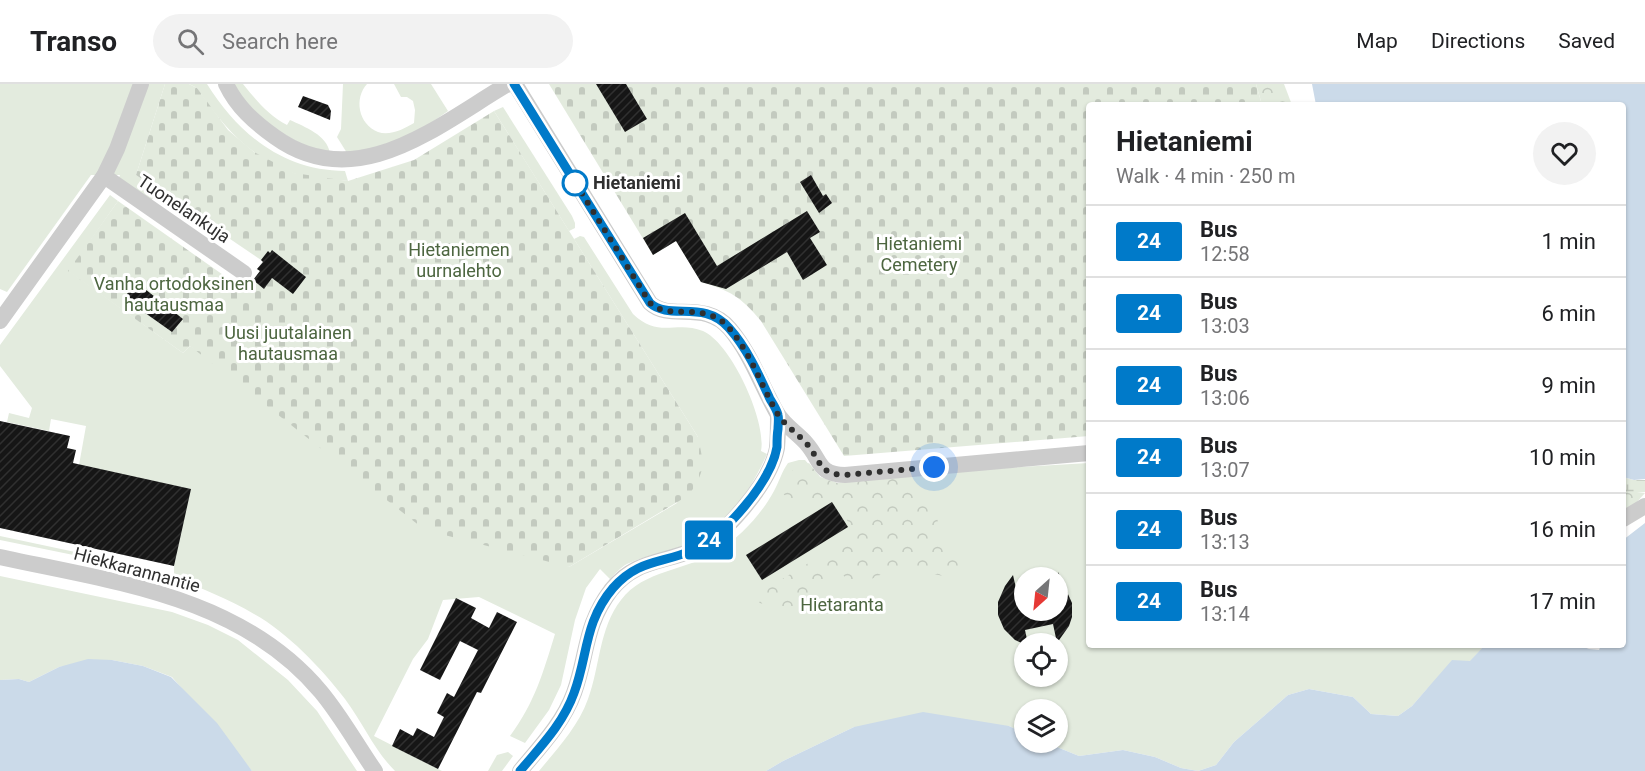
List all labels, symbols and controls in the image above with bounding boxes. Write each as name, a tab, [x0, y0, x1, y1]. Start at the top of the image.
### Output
search box	[153, 14, 573, 68]
text: Transo	[30, 25, 117, 58]
icon: search	[174, 25, 207, 58]
text: Search here	[222, 29, 338, 54]
text: Map	[1356, 29, 1398, 53]
text: Directions	[1431, 29, 1525, 53]
text: Saved	[1558, 29, 1615, 53]
button: heart	[1533, 122, 1596, 185]
text: Hietaniemi	[1116, 125, 1253, 158]
text: Walk · 4 min · 250 m	[1116, 164, 1295, 188]
street label: Tuonelankuja	[134, 170, 234, 247]
marker: Hietaniemi	[562, 170, 588, 196]
place label: Hietaniemi	[593, 172, 681, 193]
text: Bus	[1200, 217, 1238, 242]
text: 24	[1137, 229, 1161, 253]
text: 1 min	[1541, 229, 1596, 254]
park label: Hietaniemi Cemetery	[876, 233, 962, 275]
park label: Hietaniemen uurnalehto	[408, 239, 510, 281]
text: 12:58	[1200, 242, 1250, 266]
park label: Vanha ortodoksinen hautausmaa	[94, 273, 254, 315]
text: Bus	[1200, 289, 1238, 314]
text: 24	[1137, 301, 1161, 325]
text: 6 min	[1541, 301, 1596, 326]
text: 13:03	[1200, 314, 1250, 338]
park label: Uusi juutalainen hautausmaa	[224, 322, 352, 364]
text: Bus	[1200, 361, 1238, 386]
text: 24	[1137, 373, 1161, 397]
text: 9 min	[1541, 373, 1596, 398]
text: 13:06	[1200, 386, 1250, 410]
text: Bus	[1200, 433, 1238, 458]
text: 24	[1137, 445, 1161, 469]
text: 10 min	[1529, 445, 1596, 470]
your location	[919, 452, 949, 482]
text: 13:07	[1200, 458, 1250, 482]
text: Bus	[1200, 505, 1238, 530]
text: 24	[1137, 517, 1161, 541]
text: 16 min	[1529, 517, 1596, 542]
line badge: 24	[682, 520, 736, 560]
text: 24	[697, 528, 721, 552]
text: 13:13	[1200, 530, 1250, 554]
street label: Hiekkarannantie	[72, 543, 203, 596]
north arrow	[1014, 567, 1068, 621]
map controls	[1014, 567, 1068, 753]
text: Bus	[1200, 577, 1238, 602]
text: 24	[1137, 589, 1161, 613]
text: 17 min	[1529, 589, 1596, 614]
park label: Hietaranta	[800, 594, 884, 615]
text: 13:14	[1200, 602, 1250, 626]
button: locate	[1014, 633, 1068, 687]
button: layers	[1014, 699, 1068, 753]

